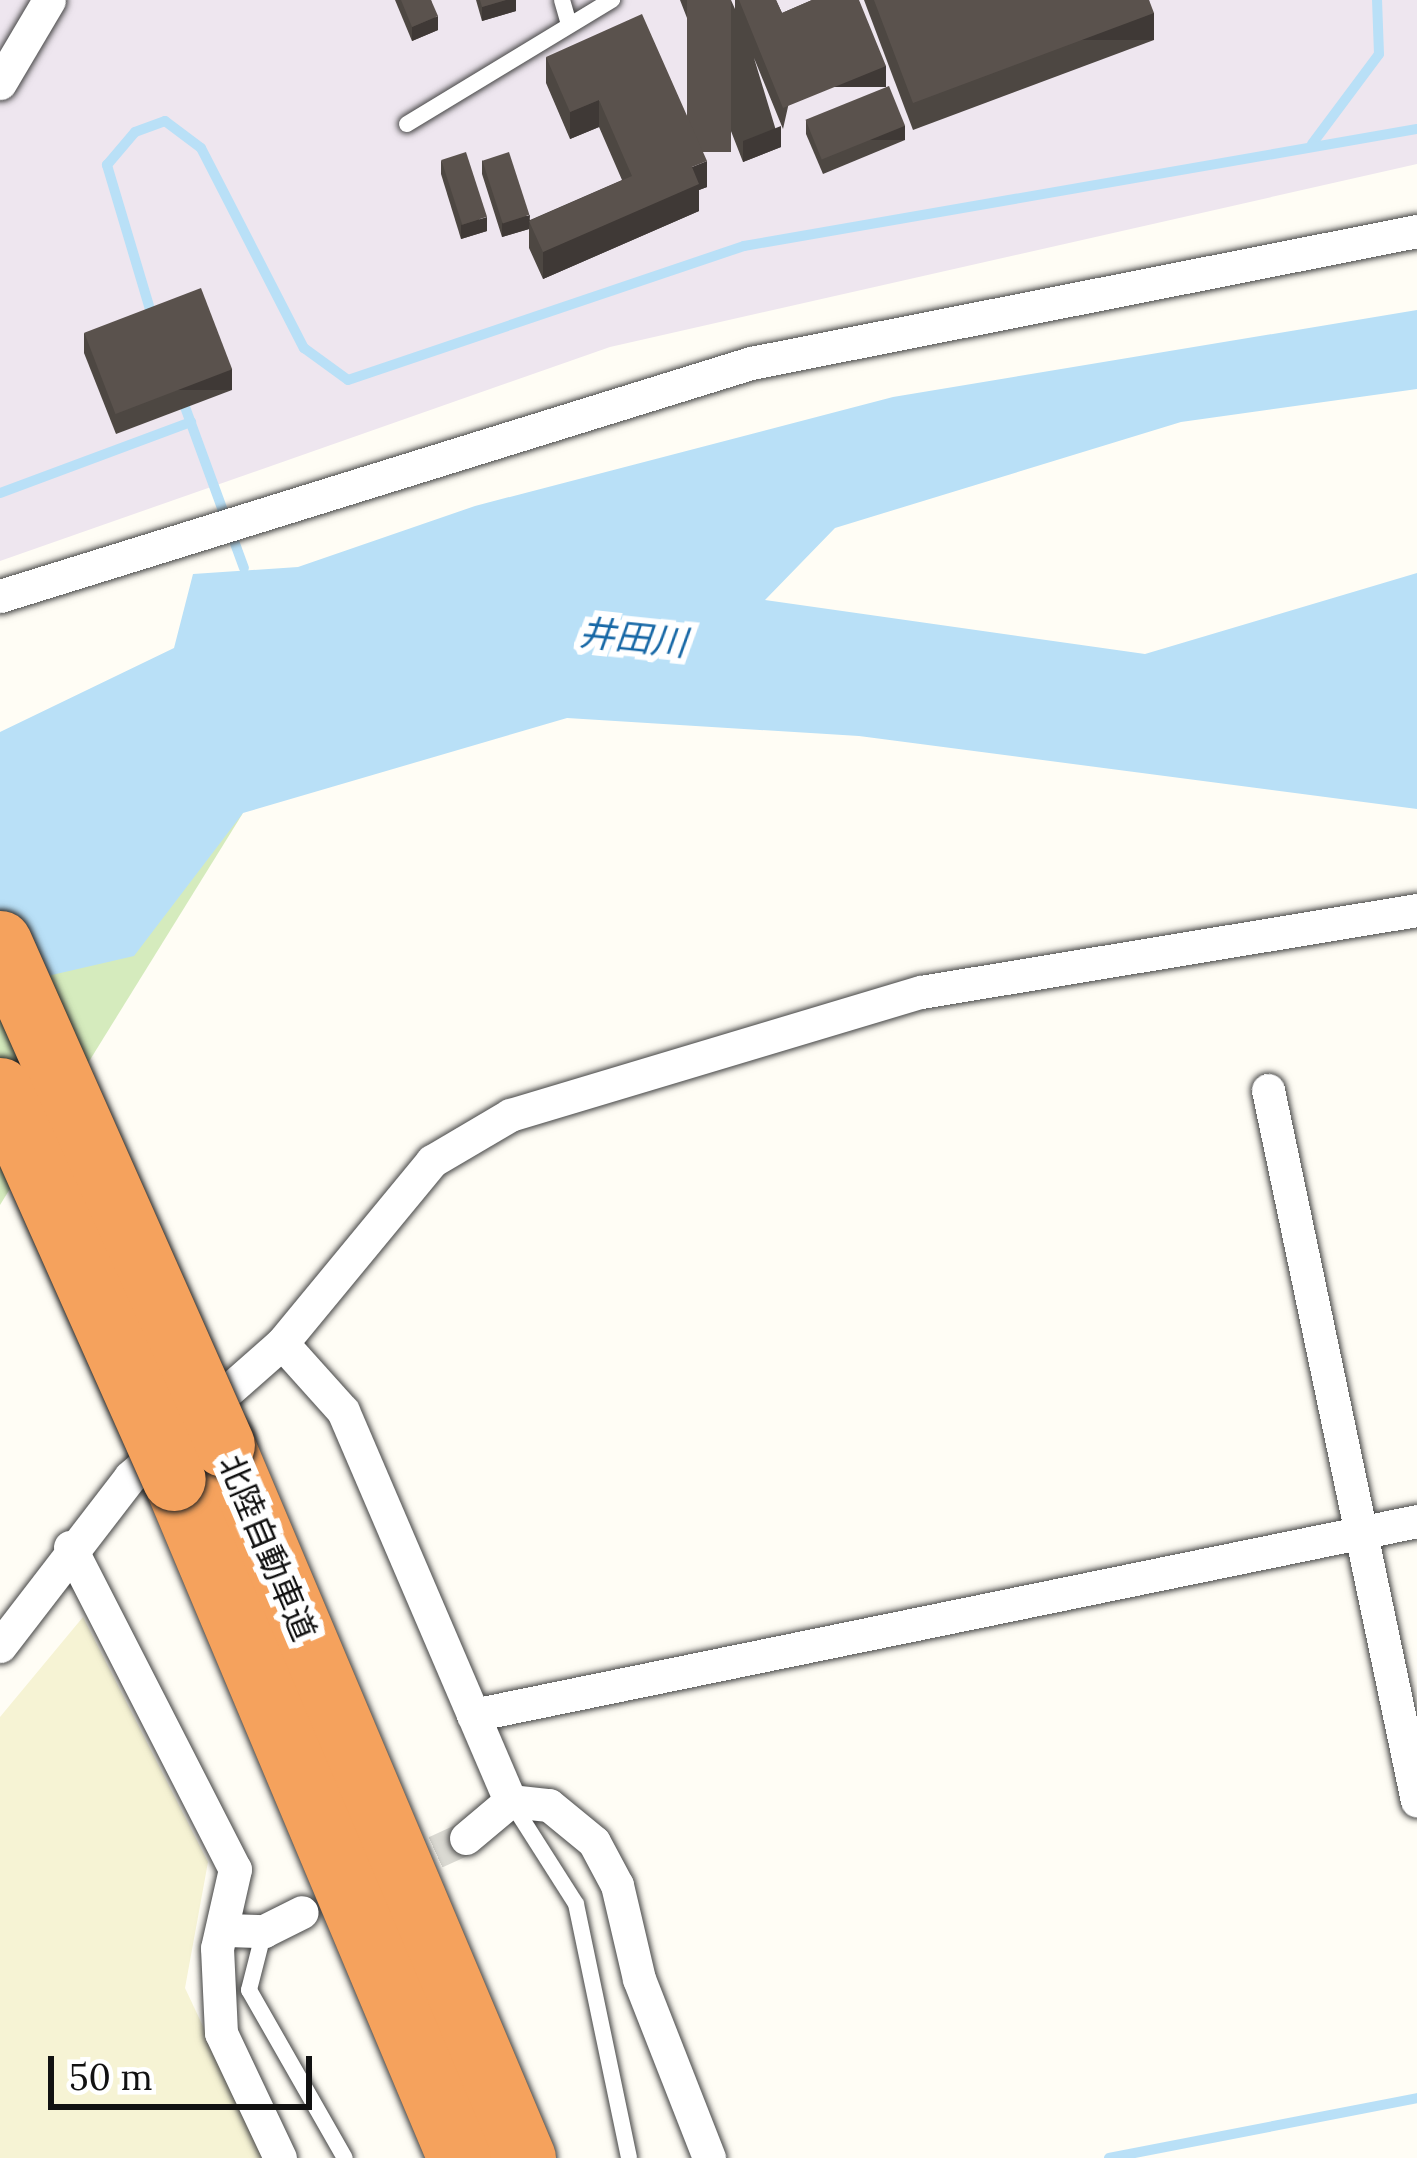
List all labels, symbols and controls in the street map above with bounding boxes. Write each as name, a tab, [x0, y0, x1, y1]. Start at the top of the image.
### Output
water label: 井田川	[577, 611, 689, 665]
street label: 北陸自動車道	[210, 1449, 324, 1647]
scale bar	[54, 2032, 318, 2106]
text: 50 m	[69, 2054, 153, 2100]

